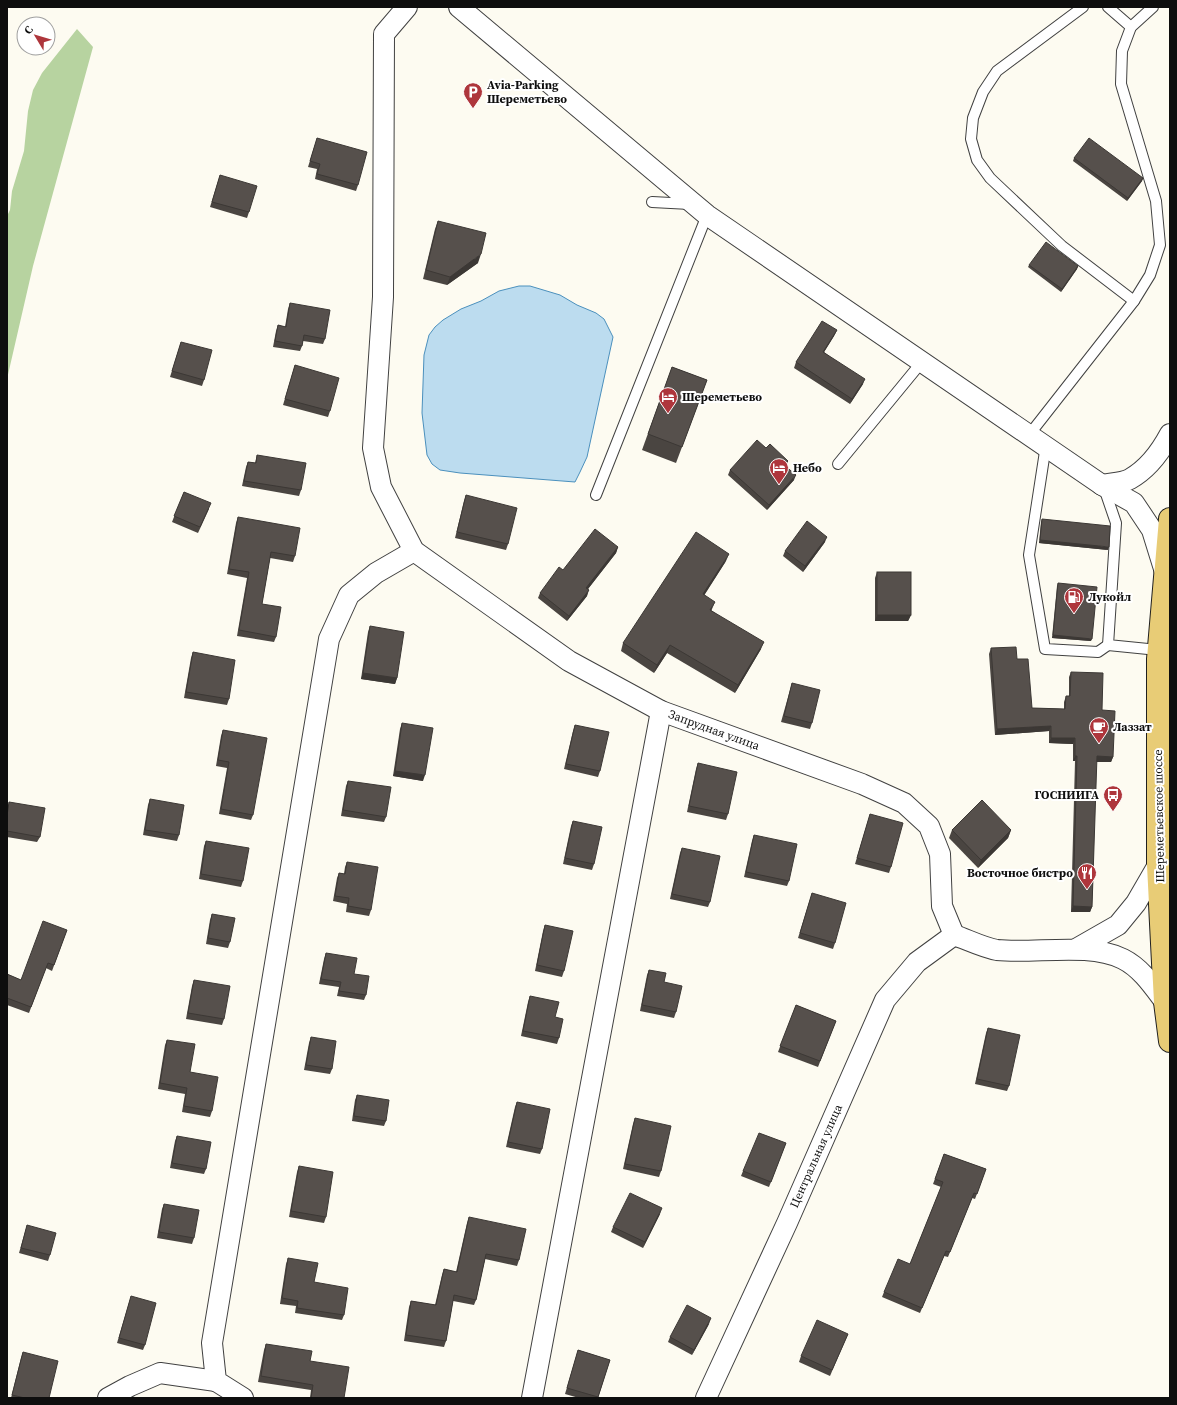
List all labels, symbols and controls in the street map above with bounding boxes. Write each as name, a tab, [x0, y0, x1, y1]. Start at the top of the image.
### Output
north arrow	[16, 16, 56, 56]
text: С	[20, 23, 37, 37]
place label: Avia-Parking Шереметьево	[487, 77, 567, 107]
parking icon: Avia-Parking Шереметьево	[462, 81, 484, 109]
hotel icon: Шереметьево	[657, 386, 679, 414]
place label: Шереметьево	[682, 389, 762, 405]
hotel icon: Небо	[768, 457, 790, 485]
place label: Небо	[793, 460, 822, 476]
fuel station icon: Лукойл	[1063, 586, 1085, 614]
place label: Лукойл	[1088, 589, 1131, 605]
street label: Запрудная улица	[666, 706, 763, 754]
cafe icon: Лаззат	[1088, 716, 1110, 744]
place label: Лаззат	[1113, 719, 1152, 735]
street label: Шереметьевское шоссе	[1150, 749, 1168, 883]
bus stop icon: ГОСНИИГА	[1102, 784, 1124, 812]
place label: ГОСНИИГА	[1034, 787, 1099, 803]
restaurant icon: Восточное бистро	[1076, 862, 1098, 890]
place label: Восточное бистро	[967, 865, 1073, 881]
street label: Центральная улица	[786, 1101, 846, 1210]

